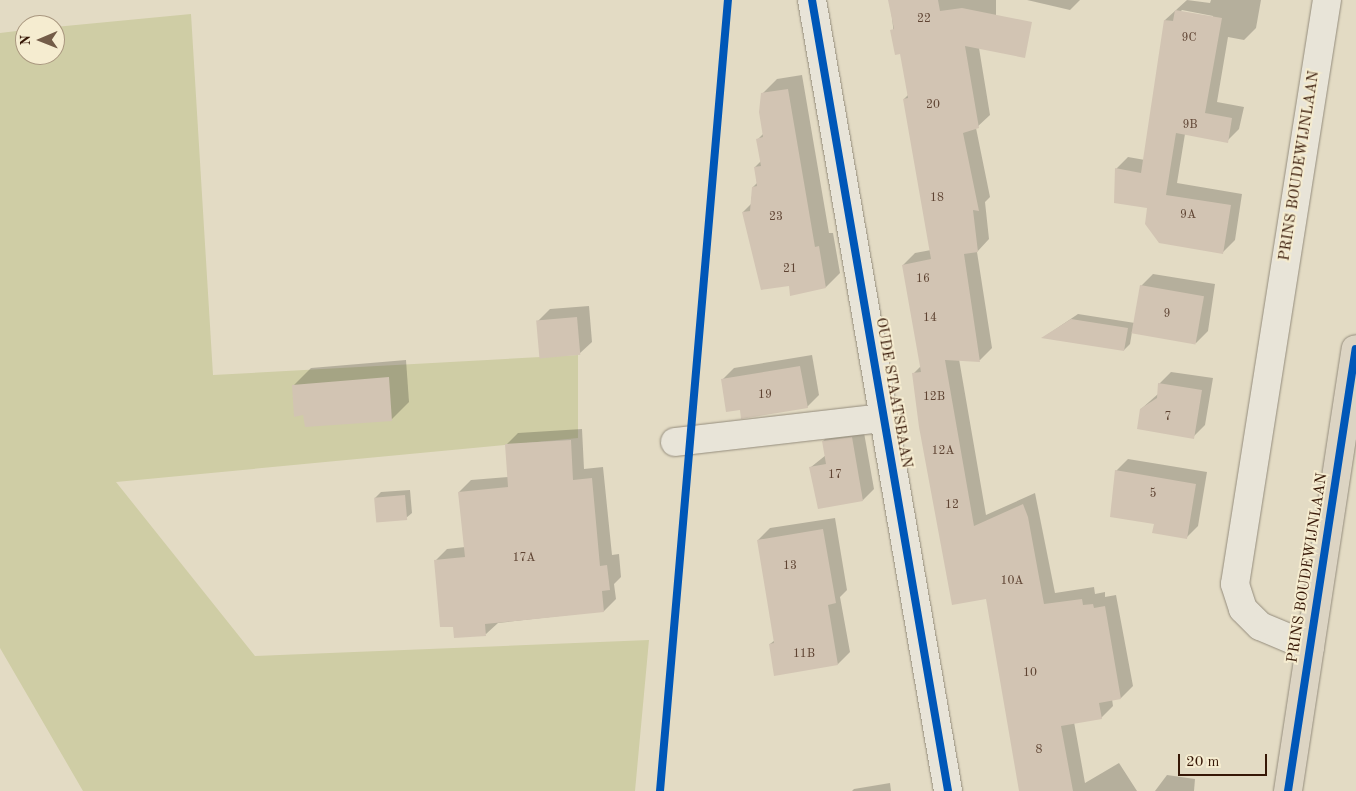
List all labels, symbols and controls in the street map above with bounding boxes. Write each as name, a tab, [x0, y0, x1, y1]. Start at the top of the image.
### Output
house number: 22	[917, 13, 931, 27]
north arrow	[15, 15, 65, 65]
house number: 9C	[1182, 32, 1196, 46]
text: N	[19, 35, 33, 46]
street label: PRINS BOUDEWIJNLAAN	[1276, 70, 1324, 262]
house number: 20	[926, 99, 940, 113]
house number: 9B	[1182, 119, 1198, 133]
house number: 18	[930, 192, 944, 206]
house number: 9A	[1180, 209, 1196, 223]
house number: 23	[769, 211, 783, 225]
house number: 21	[783, 263, 797, 277]
house number: 16	[916, 273, 930, 287]
house number: 9	[1164, 308, 1170, 322]
house number: 14	[923, 312, 937, 326]
street label: OUDE STAATSBAAN	[871, 316, 915, 470]
house number: 19	[758, 389, 772, 403]
house number: 12B	[923, 391, 945, 405]
house number: 7	[1165, 411, 1171, 425]
house number: 12A	[931, 445, 955, 459]
house number: 17	[828, 469, 842, 483]
street label: PRINS BOUDEWIJNLAAN	[1284, 472, 1332, 664]
house number: 5	[1150, 488, 1156, 502]
house number: 12	[945, 499, 959, 513]
house number: 17A	[512, 552, 536, 566]
house number: 13	[783, 560, 797, 574]
house number: 10A	[1000, 575, 1024, 589]
house number: 11B	[793, 648, 815, 662]
house number: 10	[1023, 667, 1037, 681]
house number: 8	[1036, 744, 1042, 758]
scale bar	[1181, 744, 1270, 776]
text: 20 m	[1186, 755, 1220, 770]

